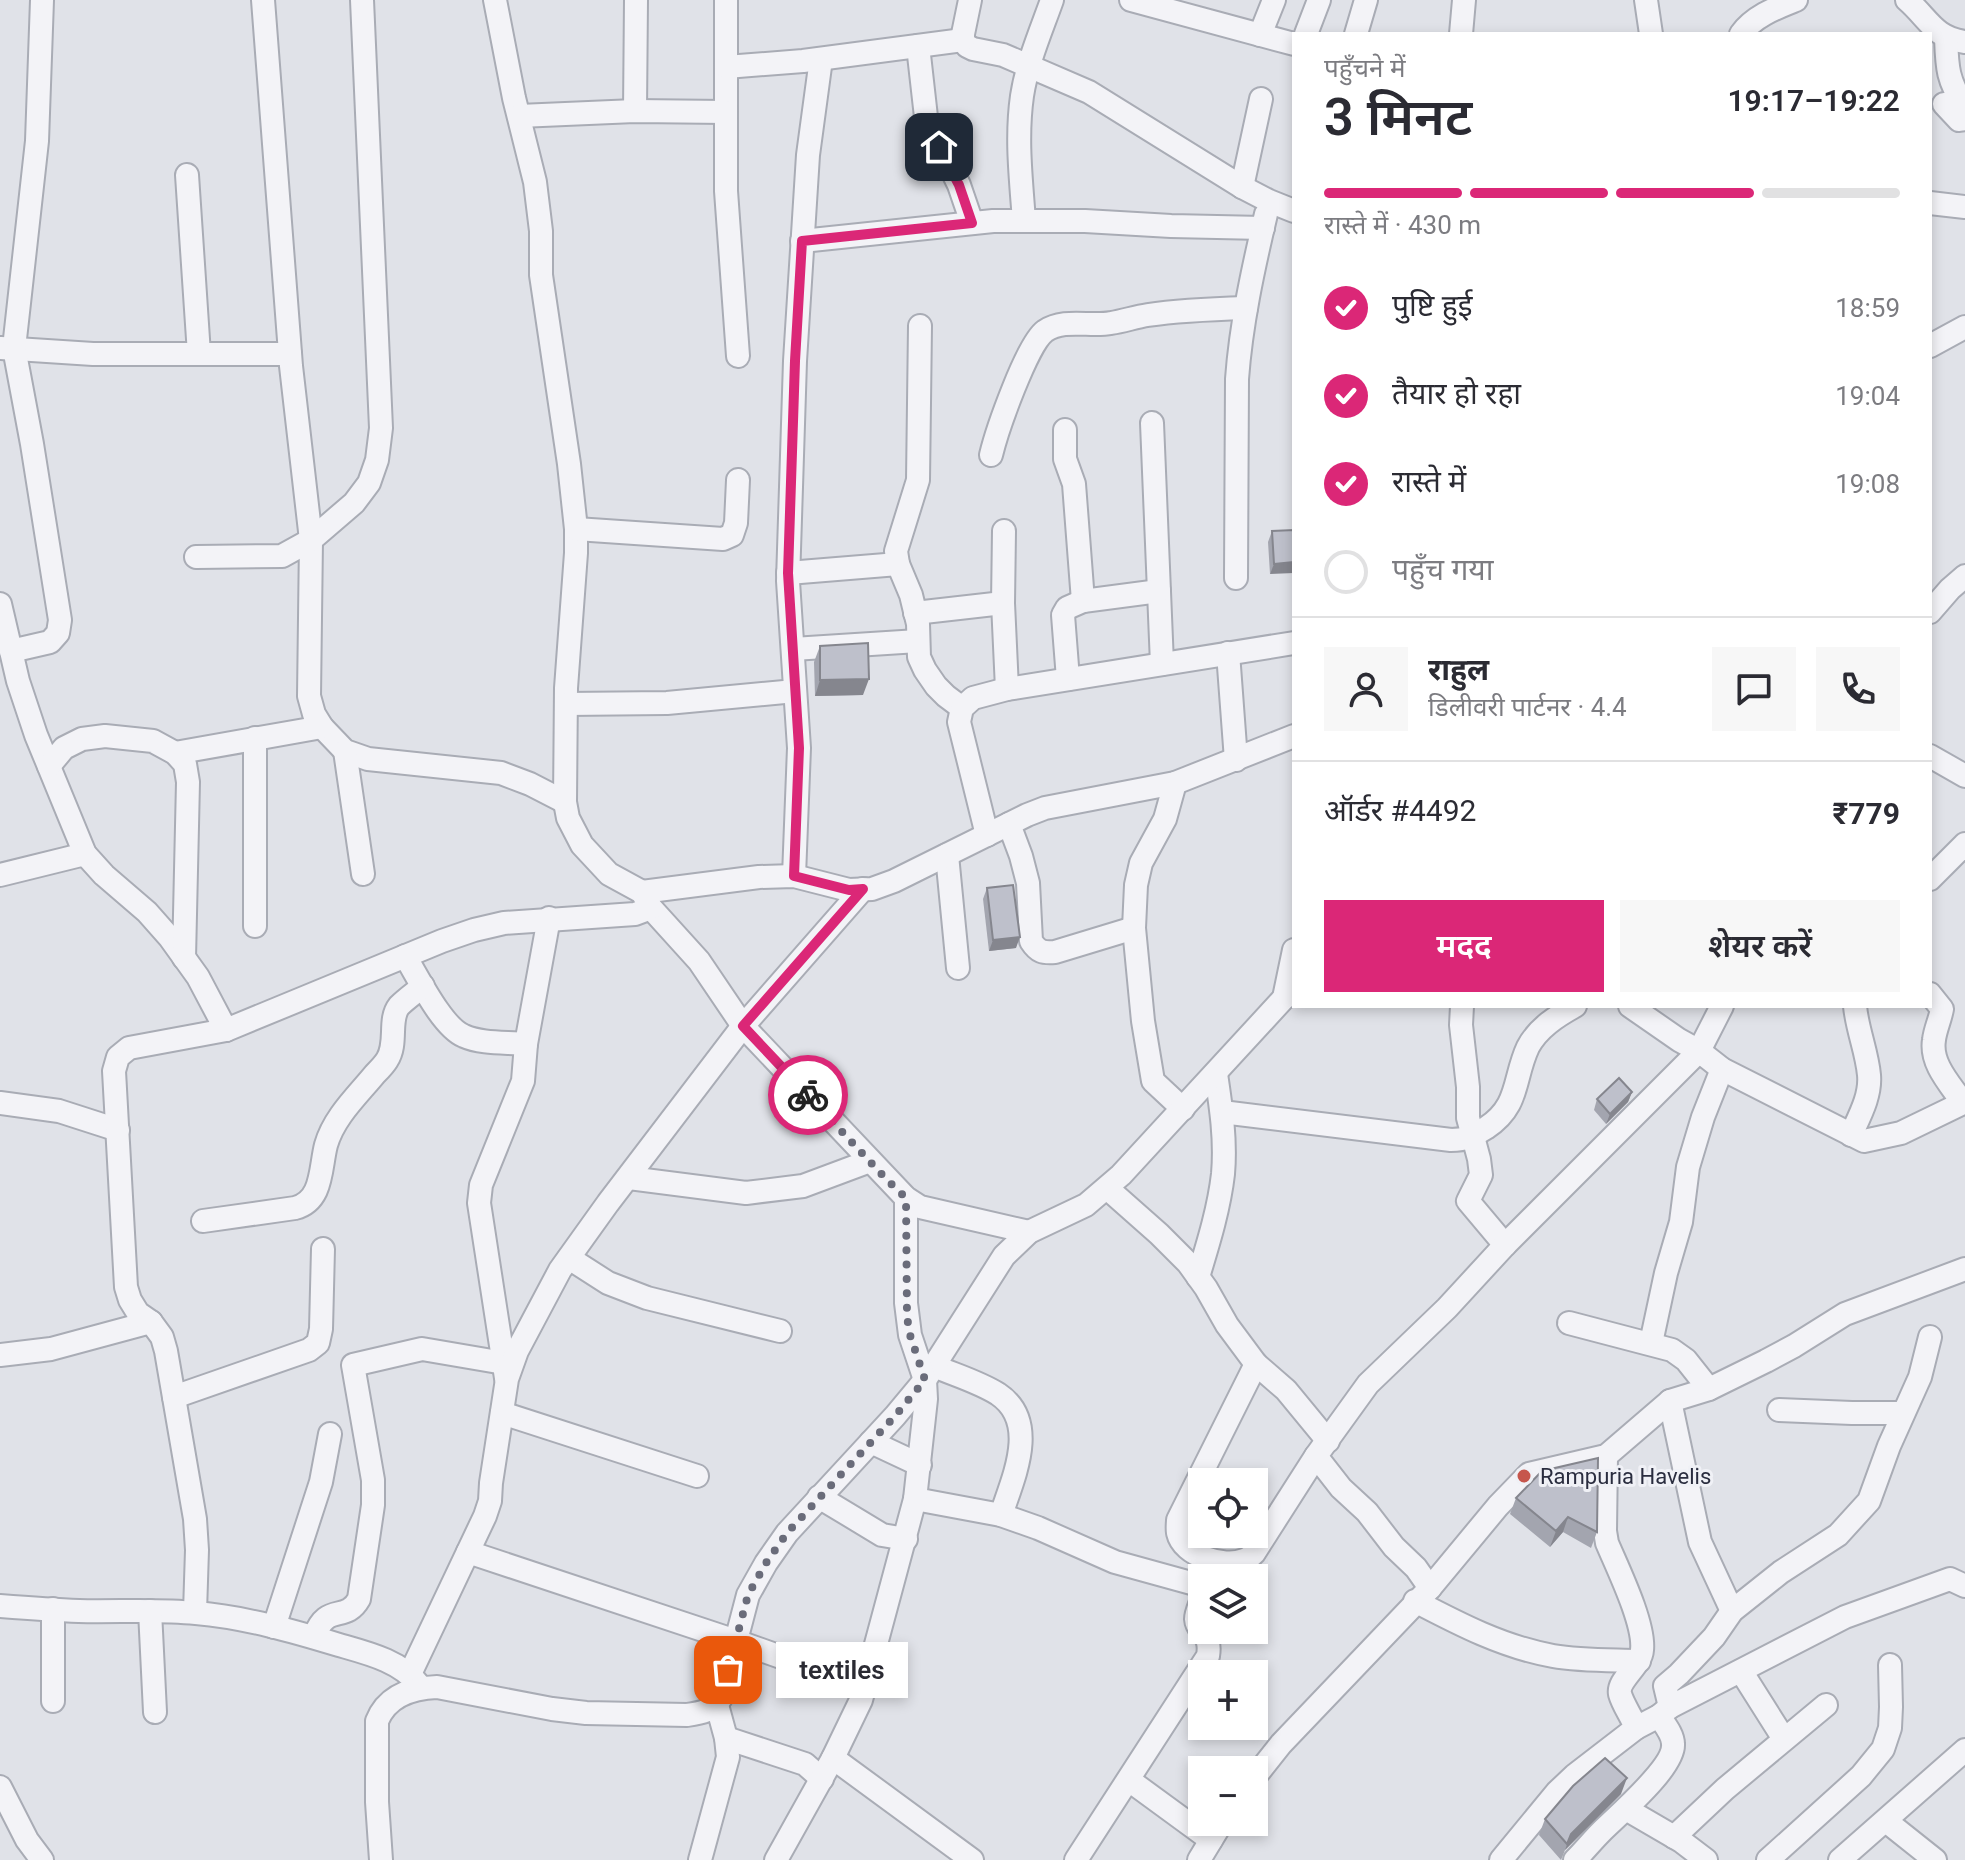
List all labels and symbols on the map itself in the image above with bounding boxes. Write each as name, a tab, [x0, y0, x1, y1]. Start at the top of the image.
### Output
pin	[905, 113, 973, 181]
courier	[768, 1055, 848, 1135]
place label: Rampuria Havelis	[1540, 1464, 1711, 1489]
marker: Rampuria Havelis	[1515, 1467, 1533, 1485]
pin	[694, 1636, 762, 1704]
callout: textiles	[776, 1642, 908, 1698]

